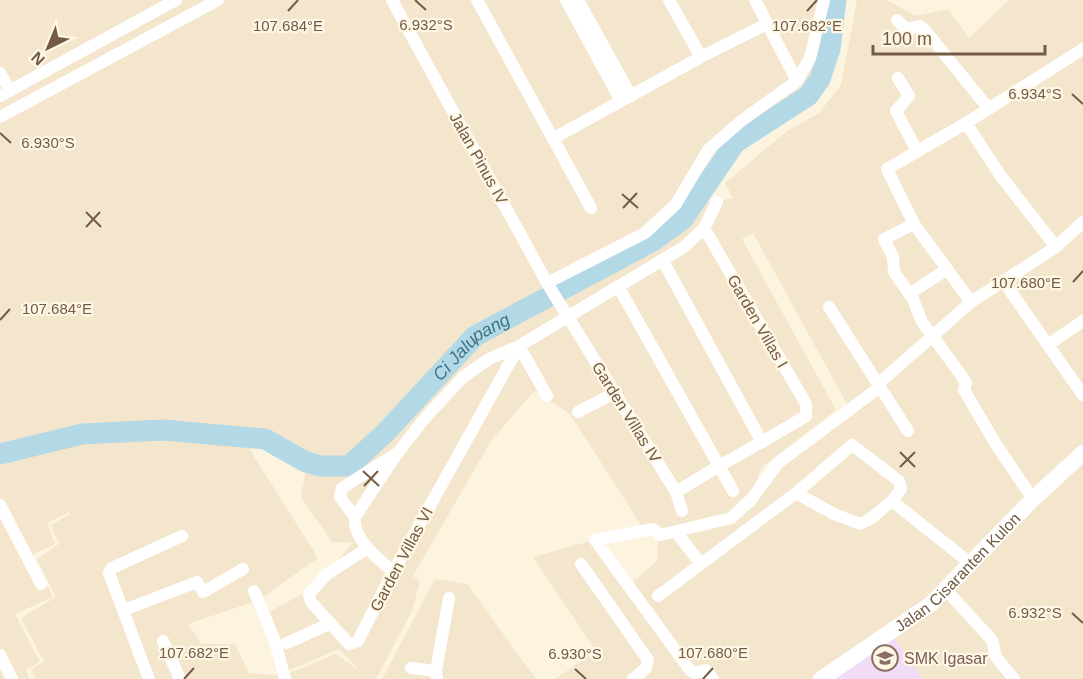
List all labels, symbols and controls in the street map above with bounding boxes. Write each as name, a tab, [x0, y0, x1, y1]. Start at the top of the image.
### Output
text: 6.932°S	[399, 16, 453, 33]
text: 107.684°E	[253, 17, 323, 34]
text: 107.682°E	[772, 17, 842, 34]
north arrow	[18, 18, 78, 78]
scale bar	[873, 18, 1046, 56]
text: 100 m	[882, 29, 932, 49]
text: N	[28, 48, 48, 69]
text: 6.934°S	[1008, 85, 1062, 102]
street label: Jalan Pinus IV	[446, 109, 511, 207]
text: 6.930°S	[21, 134, 75, 151]
street label: Garden Villas I	[724, 272, 791, 371]
text: 107.680°E	[991, 274, 1061, 291]
text: 107.684°E	[22, 300, 92, 317]
water label: Ci Jalupang	[429, 309, 513, 385]
street label: Garden Villas IV	[589, 359, 665, 466]
street label: Garden Villas VI	[367, 504, 436, 614]
street label: Jalan Cisaranten Kulon	[892, 510, 1024, 635]
text: 6.932°S	[1008, 604, 1062, 621]
school or university icon: SMK Igasar	[870, 643, 900, 673]
text: 107.682°E	[159, 644, 229, 661]
text: 107.680°E	[678, 644, 748, 661]
text: 6.930°S	[548, 645, 602, 662]
place label: SMK Igasar	[904, 650, 988, 667]

